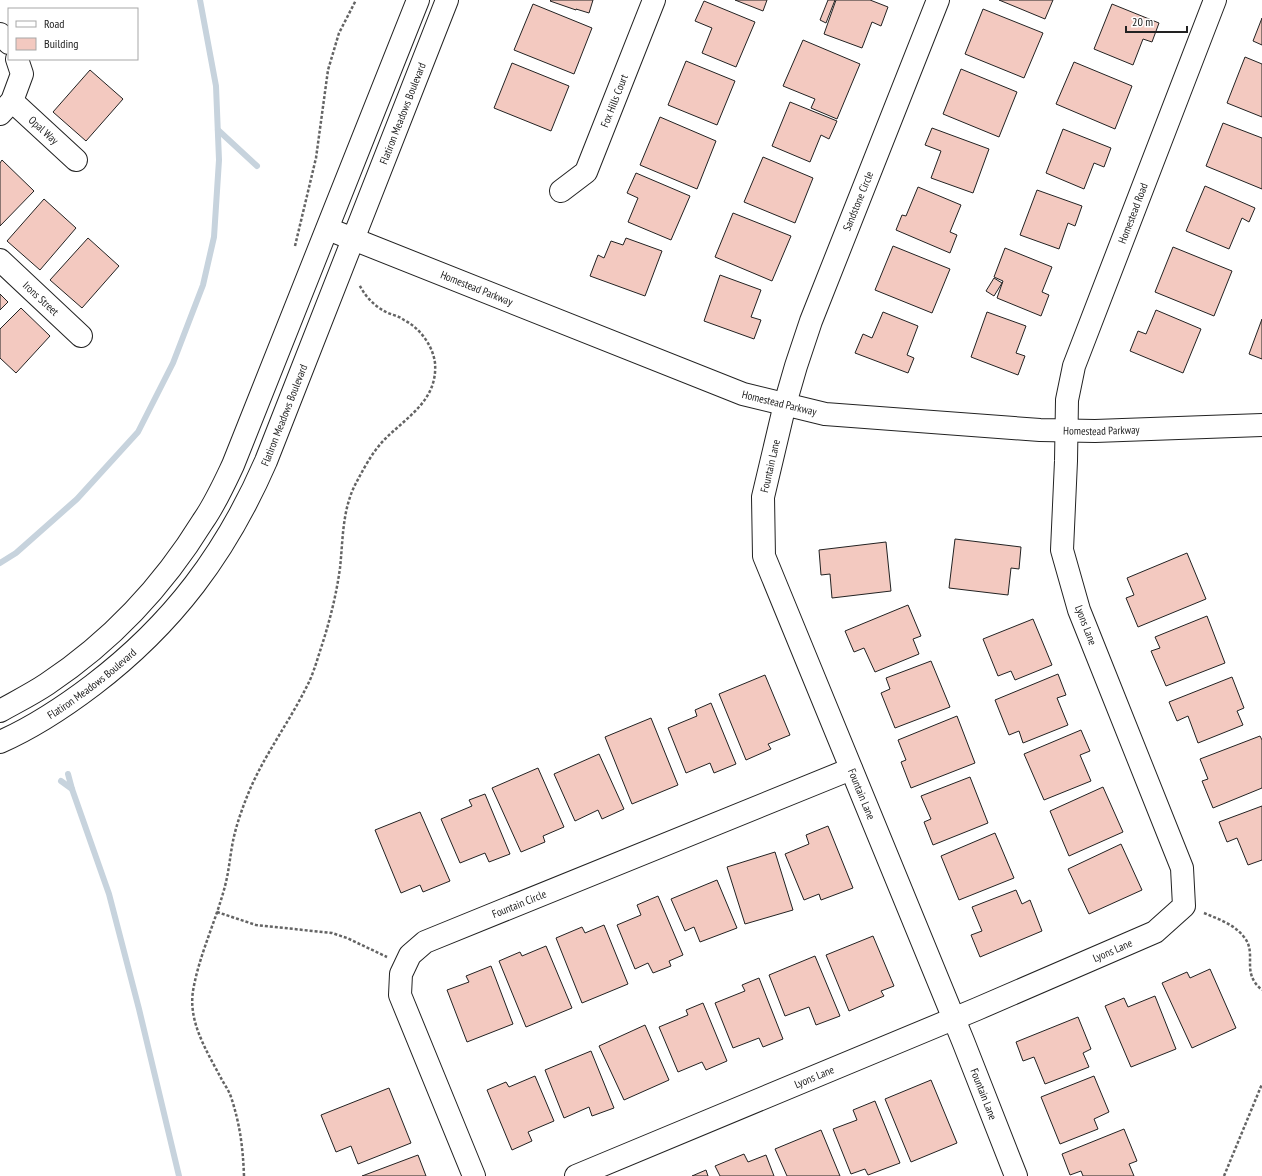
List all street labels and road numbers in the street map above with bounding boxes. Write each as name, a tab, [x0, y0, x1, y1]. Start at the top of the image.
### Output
street label: Flatiron Meadows Boulevard	[376, 60, 429, 166]
street label: Fox Hills Court	[597, 72, 631, 129]
street label: Opal Way	[26, 113, 62, 148]
street label: Sandstone Circle	[840, 169, 877, 233]
street label: Homestead Road	[1115, 181, 1151, 246]
street label: Homestead Parkway	[439, 267, 516, 309]
street label: Irons Street	[20, 278, 62, 319]
street label: Flatiron Meadows Boulevard	[258, 362, 310, 468]
street label: Homestead Parkway	[741, 387, 819, 419]
street label: Homestead Parkway	[1063, 422, 1141, 438]
street label: Fountain Lane	[757, 438, 783, 494]
street label: Lyons Lane	[1072, 603, 1100, 647]
street label: Flatiron Meadows Boulevard	[45, 645, 139, 722]
street label: Fountain Lane	[845, 766, 879, 822]
street label: Fountain Circle	[490, 886, 549, 921]
street label: Lyons Lane	[1091, 936, 1135, 965]
street label: Lyons Lane	[792, 1062, 837, 1091]
street label: Fountain Lane	[967, 1066, 1000, 1122]

